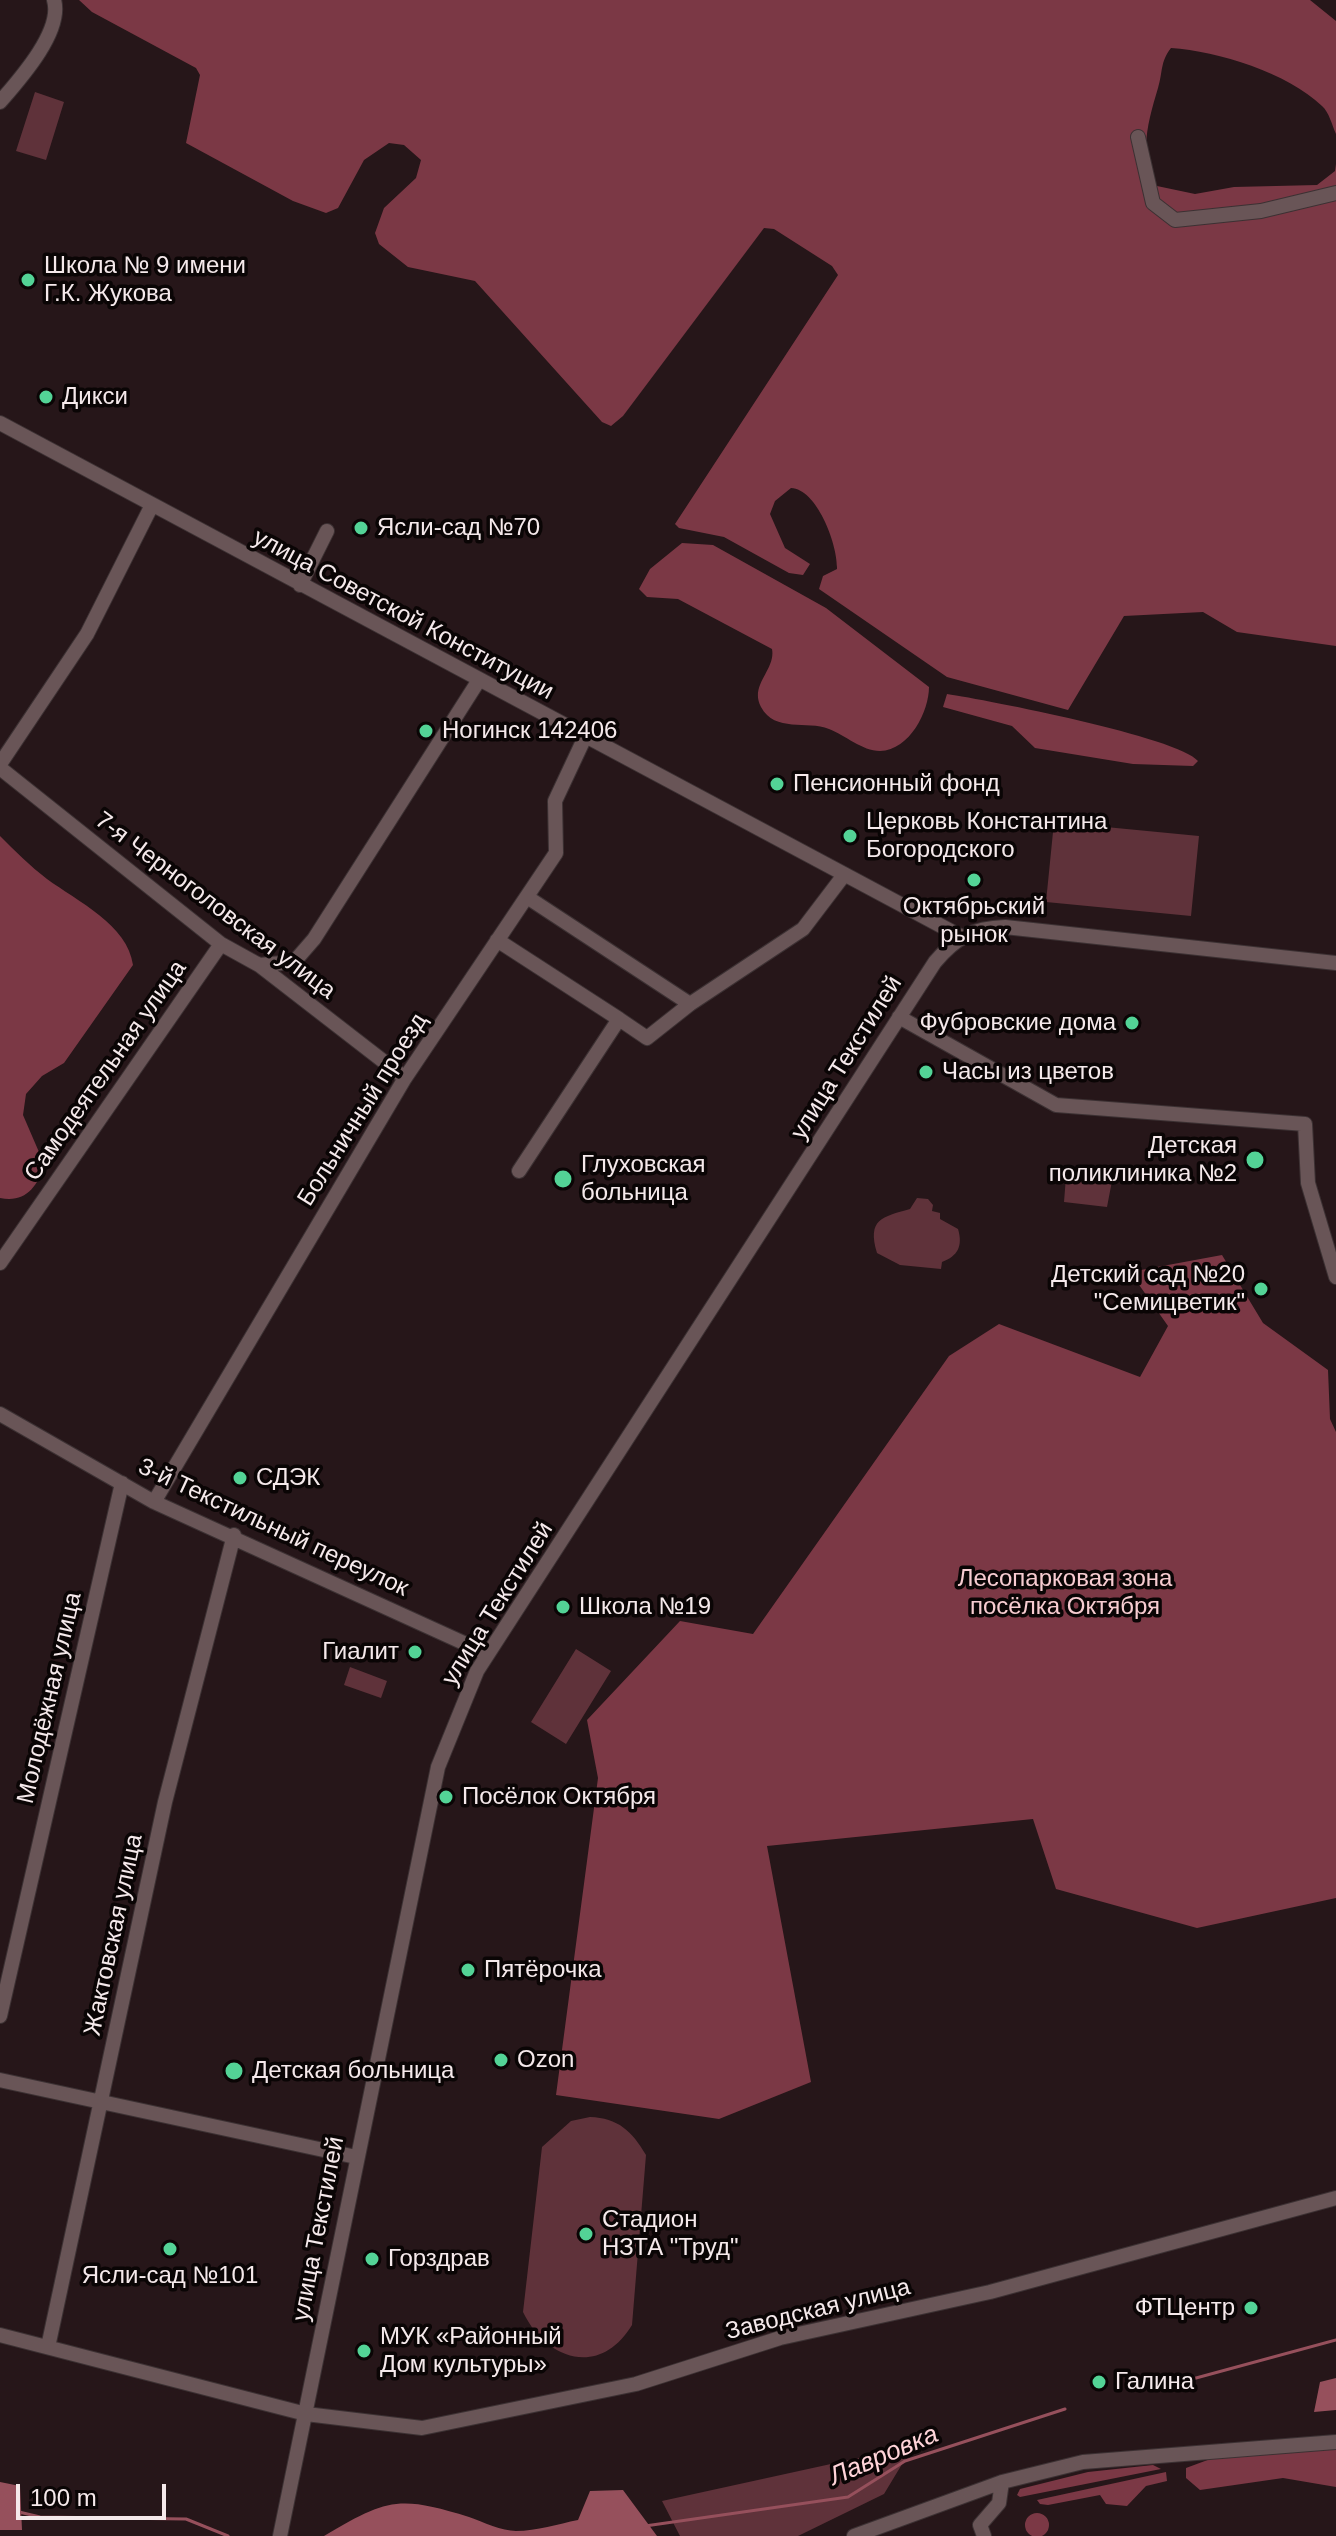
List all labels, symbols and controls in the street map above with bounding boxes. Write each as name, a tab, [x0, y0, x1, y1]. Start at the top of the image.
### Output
place label: Школа № 9 имени Г.К. Жукова	[44, 252, 246, 308]
marker: Школа № 9 имени Г.К. Жукова	[19, 271, 37, 289]
place label: Дикси	[62, 383, 128, 411]
marker: Дикси	[37, 388, 55, 406]
place label: Ясли-сад №70	[377, 514, 540, 542]
marker: Ясли-сад №70	[352, 519, 370, 537]
street label: улица Советской Конституции	[248, 523, 558, 707]
place label: Ногинск 142406	[442, 717, 617, 745]
marker: Ногинск 142406	[417, 722, 435, 740]
place label: Пенсионный фонд	[793, 770, 1000, 798]
marker: Пенсионный фонд	[768, 775, 786, 793]
street label: 7-я Черноголовская улица	[89, 806, 341, 1006]
place label: Церковь Константина Богородского	[866, 808, 1107, 864]
marker: Церковь Константина Богородского	[841, 827, 859, 845]
marker: Октябрьский рынок	[965, 871, 983, 889]
place label: Октябрьский рынок	[903, 893, 1045, 949]
street label: Самодеятельная улица	[19, 955, 193, 1187]
street label: улица Текстилей	[785, 971, 909, 1145]
street label: Больничный проезд	[292, 1008, 434, 1212]
place label: Фубровские дома	[919, 1009, 1116, 1037]
marker: Фубровские дома	[1123, 1014, 1141, 1032]
place label: Часы из цветов	[942, 1058, 1114, 1086]
marker: Часы из цветов	[917, 1063, 935, 1081]
place label: Детская поликлиника №2	[1049, 1132, 1237, 1188]
marker: Детская поликлиника №2	[1244, 1149, 1266, 1171]
place label: Глуховская больница	[581, 1151, 706, 1207]
marker: Глуховская больница	[552, 1168, 574, 1190]
place label: Детский сад №20 "Семицветик"	[1051, 1261, 1245, 1317]
marker: Детский сад №20 "Семицветик"	[1252, 1280, 1270, 1298]
street label: 3-й Текстильный переулок	[133, 1453, 413, 1603]
place label: СДЭК	[256, 1464, 320, 1492]
marker: СДЭК	[231, 1469, 249, 1487]
street label: улица Текстилей	[436, 1517, 560, 1691]
park label: Лесопарковая зона посёлка Октября	[958, 1565, 1172, 1621]
street label: Молодёжная улица	[12, 1590, 88, 1806]
place label: Школа №19	[579, 1593, 711, 1621]
marker: Школа №19	[554, 1598, 572, 1616]
place label: Гиалит	[322, 1638, 399, 1666]
marker: Гиалит	[406, 1643, 424, 1661]
place label: Посёлок Октября	[462, 1783, 656, 1811]
marker: Посёлок Октября	[437, 1788, 455, 1806]
street label: Жактовская улица	[79, 1832, 149, 2038]
place label: Пятёрочка	[484, 1956, 602, 1984]
marker: Пятёрочка	[459, 1961, 477, 1979]
place label: Ozon	[517, 2046, 574, 2074]
marker: Ozon	[492, 2051, 510, 2069]
place label: Детская больница	[252, 2057, 454, 2085]
marker: Детская больница	[223, 2060, 245, 2082]
street label: улица Текстилей	[287, 2134, 351, 2324]
place label: Стадион НЗТА "Труд"	[602, 2206, 738, 2262]
marker: Стадион НЗТА "Труд"	[577, 2225, 595, 2243]
marker: Ясли-сад №101	[161, 2240, 179, 2258]
place label: Горздрав	[388, 2245, 490, 2273]
marker: Горздрав	[363, 2250, 381, 2268]
place label: Ясли-сад №101	[82, 2262, 258, 2290]
street label: Заводская улица	[723, 2273, 913, 2347]
place label: ФТЦентр	[1135, 2294, 1235, 2322]
marker: ФТЦентр	[1242, 2299, 1260, 2317]
place label: МУК «Районный Дом культуры»	[380, 2323, 562, 2379]
marker: МУК «Районный Дом культуры»	[355, 2342, 373, 2360]
place label: Галина	[1115, 2368, 1194, 2396]
marker: Галина	[1090, 2373, 1108, 2391]
water label: Лавровка	[825, 2419, 943, 2493]
scale bar	[20, 2468, 170, 2518]
text: 100 m	[30, 2484, 97, 2511]

